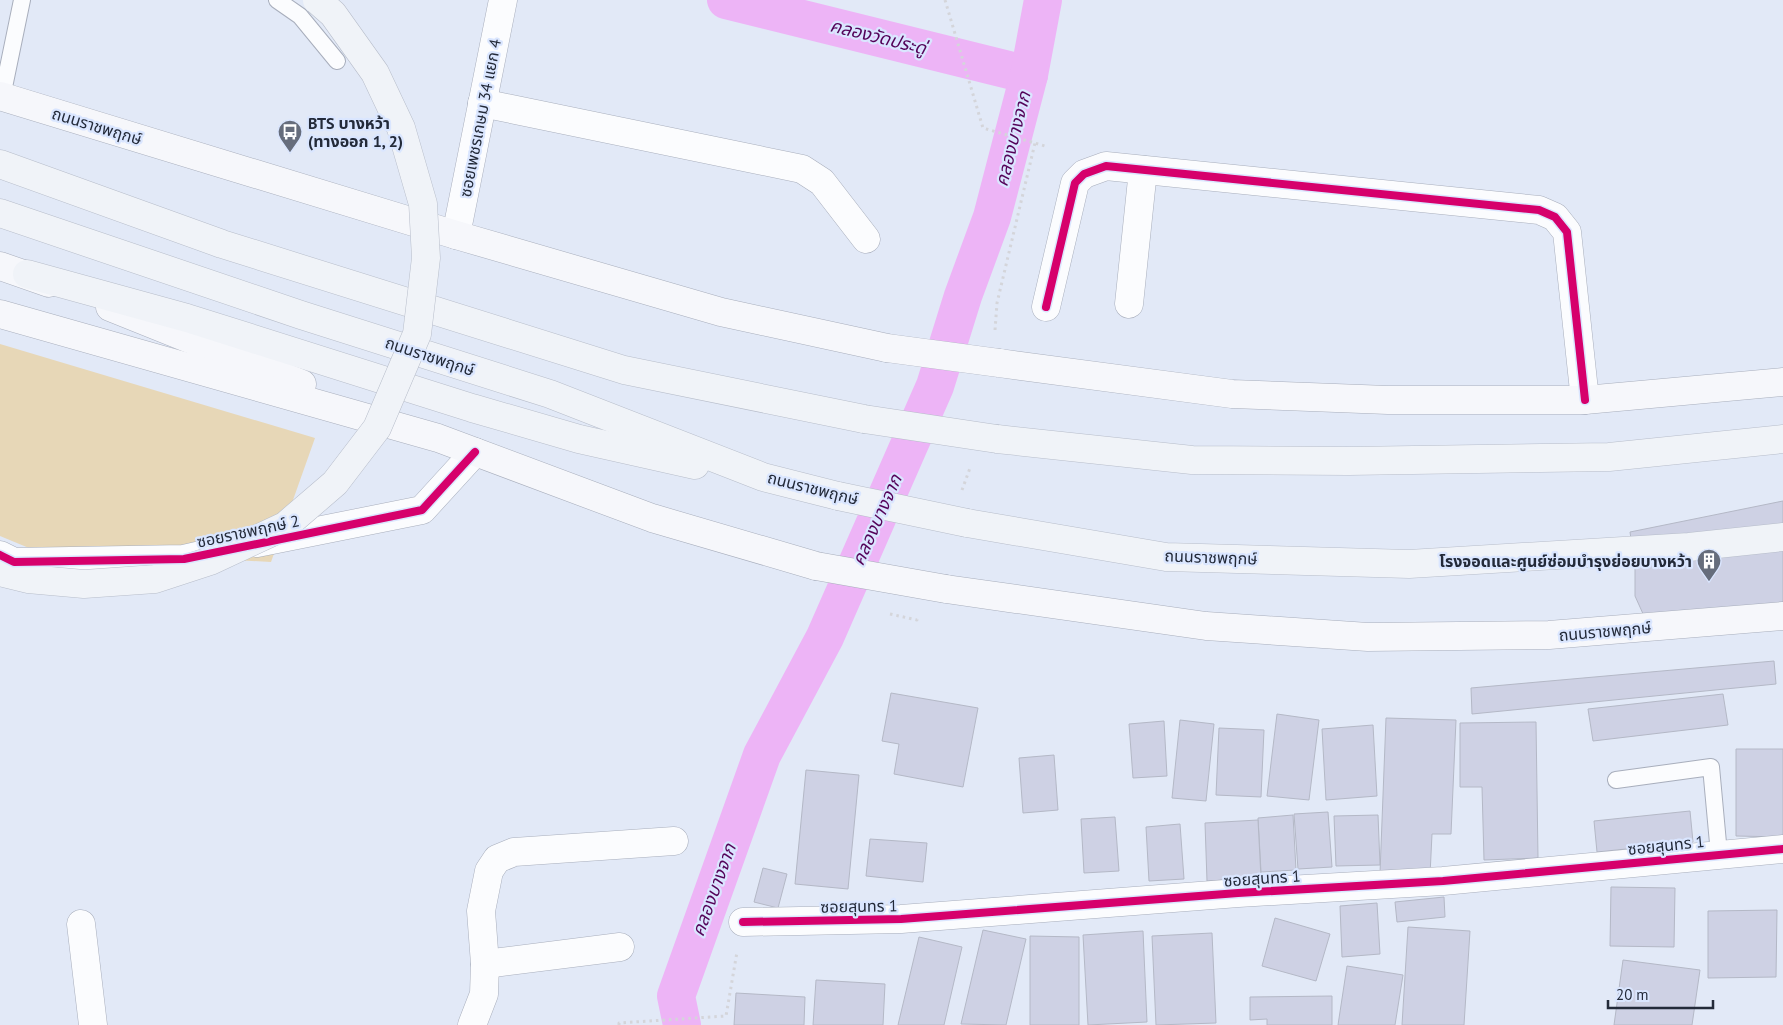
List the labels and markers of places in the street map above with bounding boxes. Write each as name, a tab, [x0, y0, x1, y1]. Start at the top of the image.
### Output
place label: BTS บางหว้า (ทางออก 1, 2)	[308, 113, 403, 151]
bus stop icon: BTS บางหว้า (ทางออก 1, 2)	[277, 119, 303, 153]
building icon: โรงจอดและศูนย์ซ่อมบำรุงย่อยบางหว้า	[1696, 548, 1722, 582]
place label: โรงจอดและศูนย์ซ่อมบำรุงย่อยบางหว้า	[1439, 551, 1692, 572]

